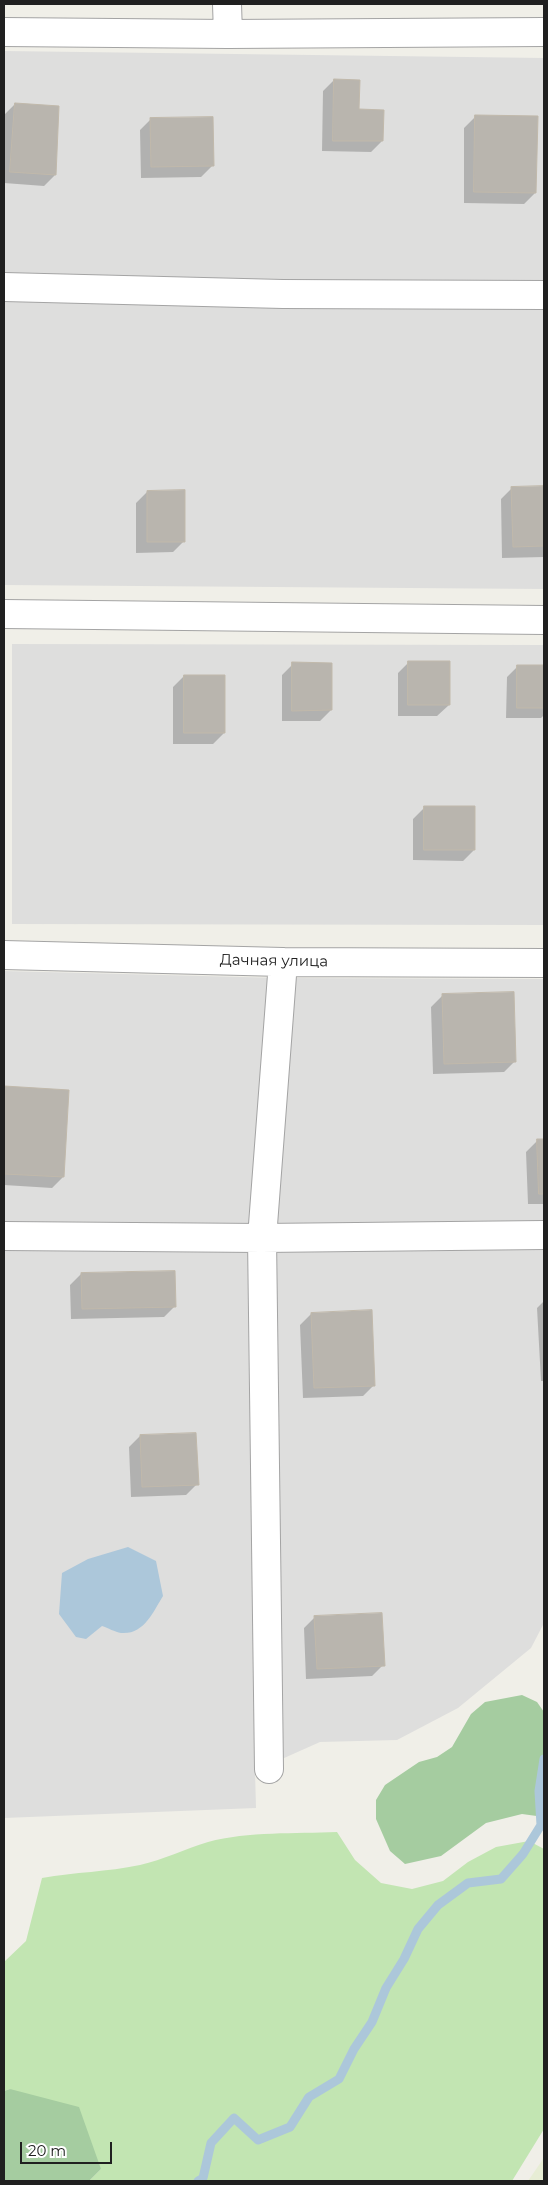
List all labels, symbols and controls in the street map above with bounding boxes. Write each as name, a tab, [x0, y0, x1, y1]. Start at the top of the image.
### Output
street label: Дачная улица	[220, 951, 328, 971]
scale bar	[22, 2132, 115, 2164]
text: 20 m	[28, 2141, 66, 2160]

